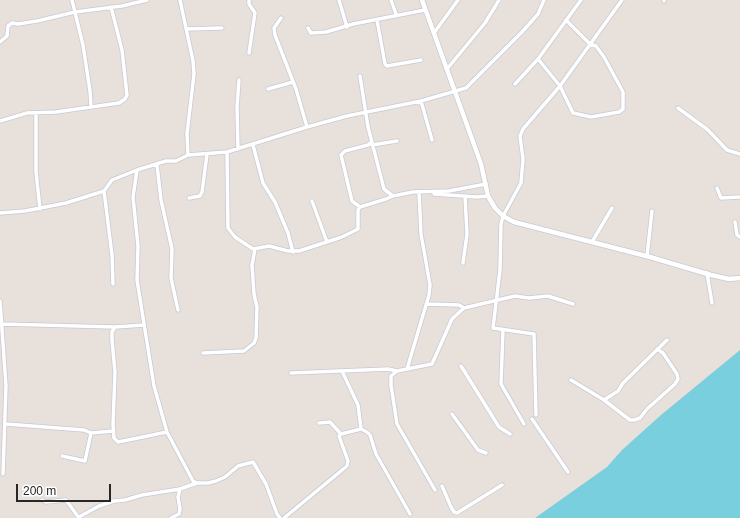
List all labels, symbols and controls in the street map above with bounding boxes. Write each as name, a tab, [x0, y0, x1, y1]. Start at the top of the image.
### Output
scale bar	[18, 476, 113, 502]
text: 200 m	[23, 484, 56, 498]

